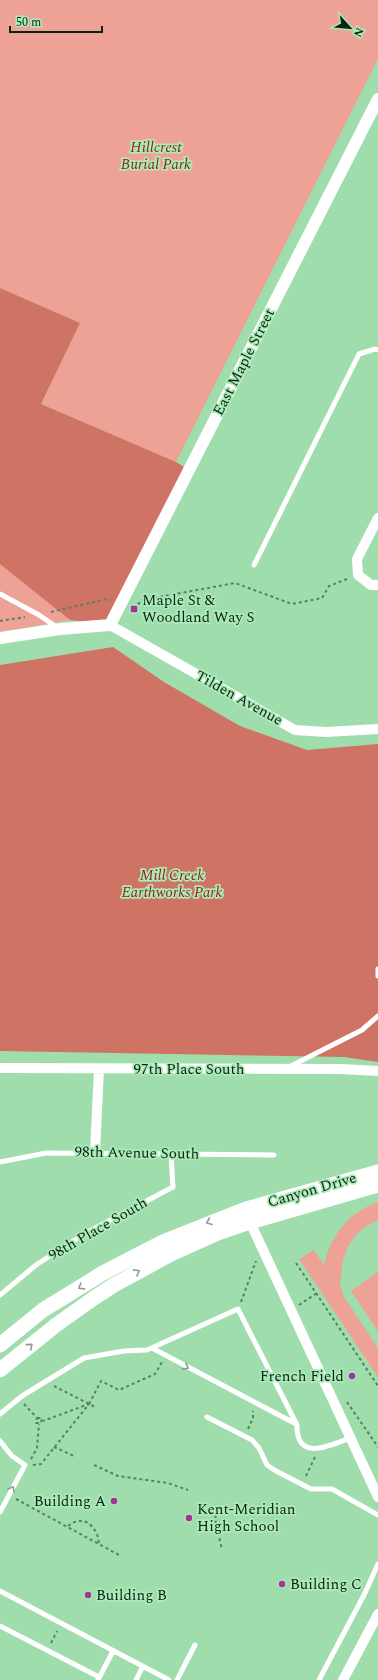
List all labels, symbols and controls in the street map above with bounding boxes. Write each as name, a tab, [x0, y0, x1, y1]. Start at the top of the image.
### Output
scale bar	[10, 8, 102, 34]
north arrow	[330, 8, 370, 48]
text: 50 m	[16, 13, 41, 32]
text: N	[349, 24, 368, 40]
park label: Hillcrest Burial Park	[121, 136, 191, 176]
street label: East Maple Street	[207, 304, 281, 420]
place label: Maple St & Woodland Way S	[142, 589, 254, 629]
marker: Maple St & Woodland Way S	[129, 604, 139, 614]
street label: Tilden Avenue	[191, 664, 287, 732]
park label: Mill Creek Earthworks Park	[121, 864, 223, 904]
street label: 97th Place South	[133, 1058, 245, 1081]
street label: 98th Avenue South	[74, 1140, 200, 1166]
street label: Canyon Drive	[265, 1166, 359, 1214]
street label: 98th Place South	[44, 1191, 152, 1267]
one-way arrow	[206, 1218, 213, 1226]
one-way arrow	[133, 1269, 140, 1277]
one-way arrow	[78, 1282, 85, 1290]
one-way arrow	[26, 1343, 33, 1350]
one-way arrow	[182, 1362, 190, 1369]
place label: French Field	[260, 1365, 344, 1388]
marker: French Field	[347, 1371, 357, 1381]
one-way arrow	[8, 1486, 15, 1493]
place label: Building A	[34, 1490, 106, 1513]
marker: Building A	[109, 1496, 119, 1506]
place label: Kent-Meridian High School	[197, 1498, 296, 1538]
marker: Kent-Meridian High School	[184, 1513, 194, 1523]
place label: Building C	[290, 1573, 362, 1596]
marker: Building C	[277, 1579, 287, 1589]
place label: Building B	[96, 1584, 167, 1607]
marker: Building B	[83, 1590, 93, 1600]

